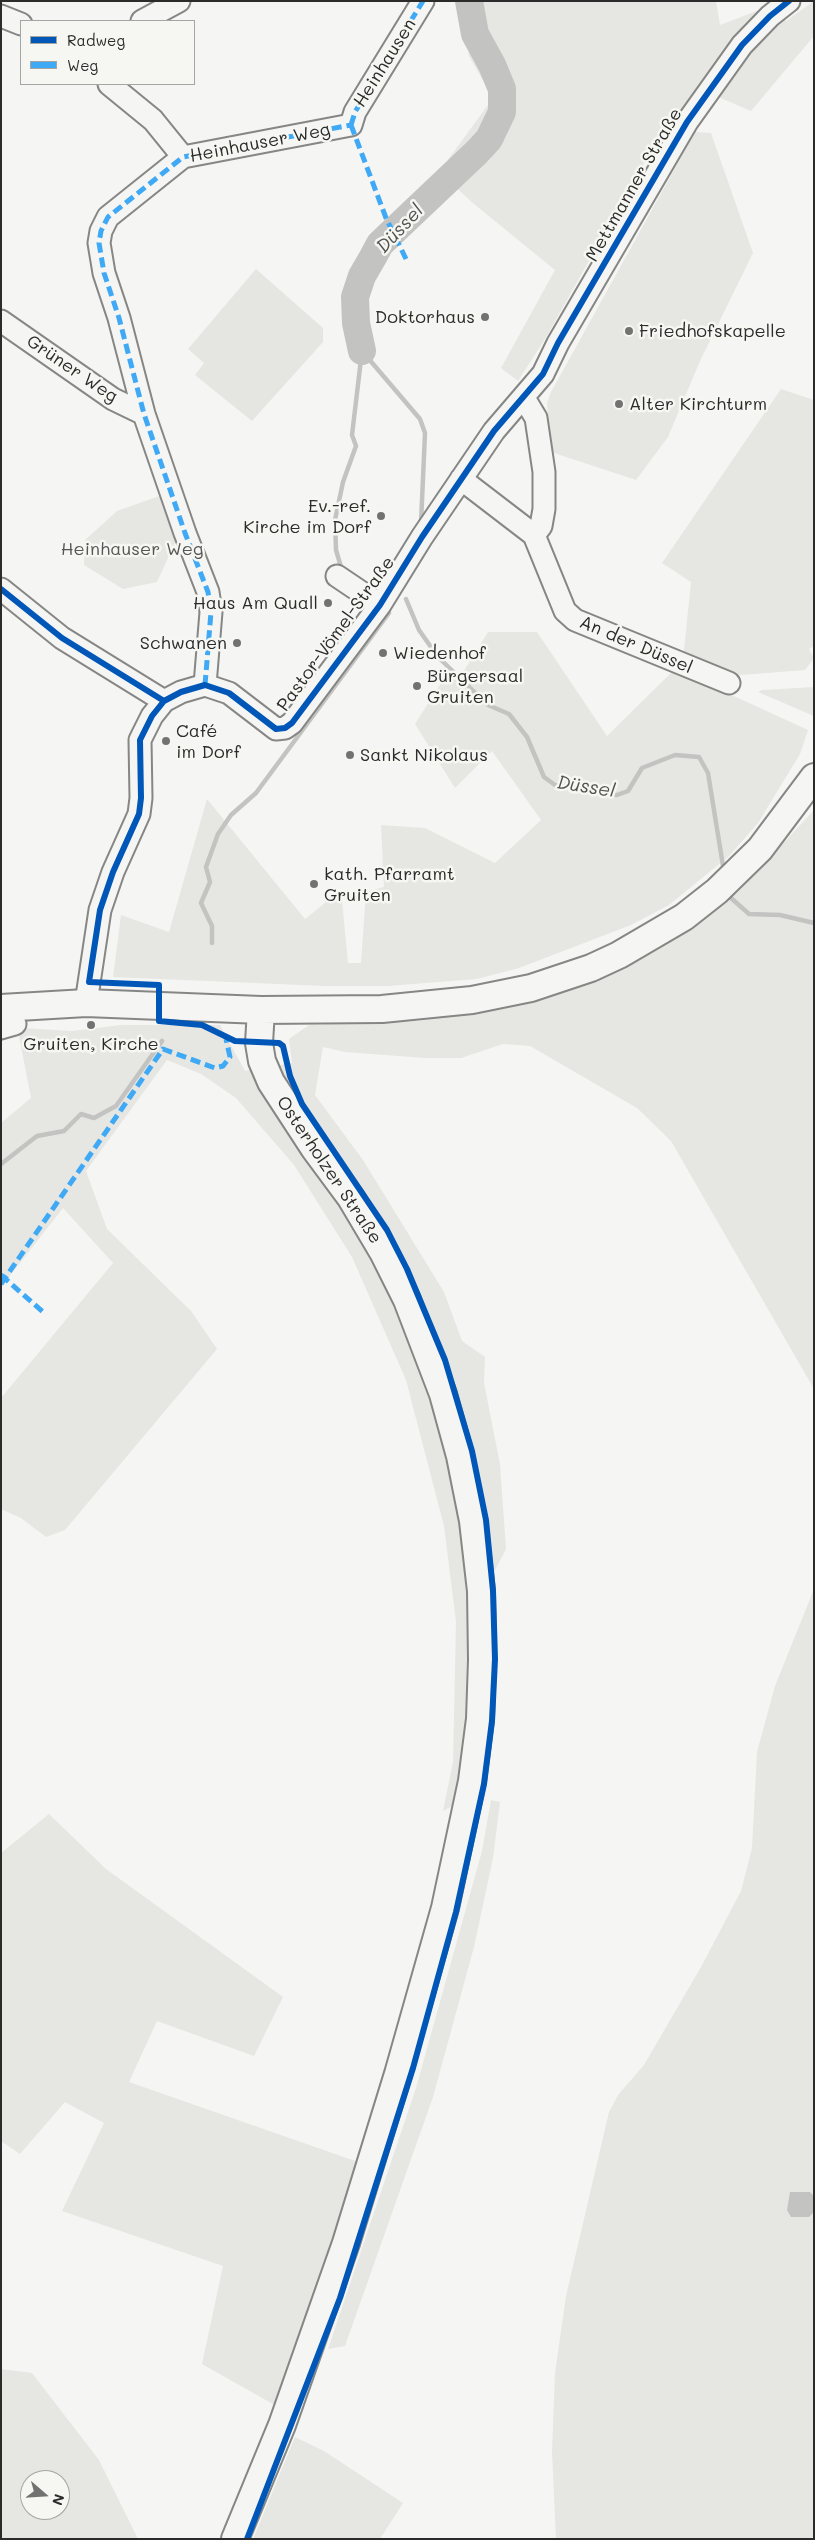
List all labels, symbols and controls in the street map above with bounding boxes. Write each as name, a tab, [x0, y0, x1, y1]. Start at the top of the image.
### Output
street label: Heinhausen	[349, 15, 421, 111]
legend	[20, 20, 195, 85]
text: Radweg	[67, 30, 125, 50]
text: Weg	[67, 55, 98, 75]
street label: Mettmanner Straße	[581, 104, 687, 266]
street label: Heinhauser Weg	[188, 119, 332, 167]
water label: Düssel	[372, 200, 428, 258]
place label: Doktorhaus	[375, 306, 475, 328]
marker: Doktorhaus	[479, 311, 491, 323]
place label: Friedhofskapelle	[639, 320, 786, 342]
marker: Friedhofskapelle	[623, 325, 635, 337]
street label: Grüner Weg	[22, 331, 122, 407]
place label: Alter Kirchturm	[629, 393, 767, 415]
marker: Alter Kirchturm	[613, 398, 625, 410]
place label: Ev.-ref. Kirche im Dorf	[243, 495, 371, 538]
marker: Ev.-ref. Kirche im Dorf	[375, 510, 387, 522]
park label: Heinhauser Weg	[61, 538, 203, 560]
street label: Pastor-Vömel-Straße	[273, 552, 399, 716]
place label: Haus Am Quall	[193, 592, 318, 614]
marker: Haus Am Quall	[322, 597, 334, 609]
street label: An der Düssel	[576, 611, 696, 679]
place label: Schwanen	[140, 632, 227, 654]
marker: Schwanen	[231, 637, 243, 649]
place label: Wiedenhof	[393, 642, 486, 664]
marker: Wiedenhof	[377, 647, 389, 659]
place label: Bürgersaal Gruiten	[427, 665, 523, 708]
marker: Bürgersaal Gruiten	[411, 680, 423, 692]
place label: Café im Dorf	[176, 720, 241, 762]
marker: Café im Dorf	[160, 735, 172, 747]
place label: Sankt Nikolaus	[360, 744, 488, 766]
marker: Sankt Nikolaus	[344, 749, 356, 761]
water label: Düssel	[555, 771, 617, 803]
place label: kath. Pfarramt Gruiten	[324, 863, 455, 906]
marker: kath. Pfarramt Gruiten	[308, 878, 320, 890]
marker: Gruiten, Kirche	[85, 1019, 97, 1031]
place label: Gruiten, Kirche	[23, 1033, 159, 1055]
street label: Osterholzer Straße	[272, 1092, 386, 1248]
north arrow	[20, 2470, 70, 2520]
text: N	[48, 2492, 69, 2508]

